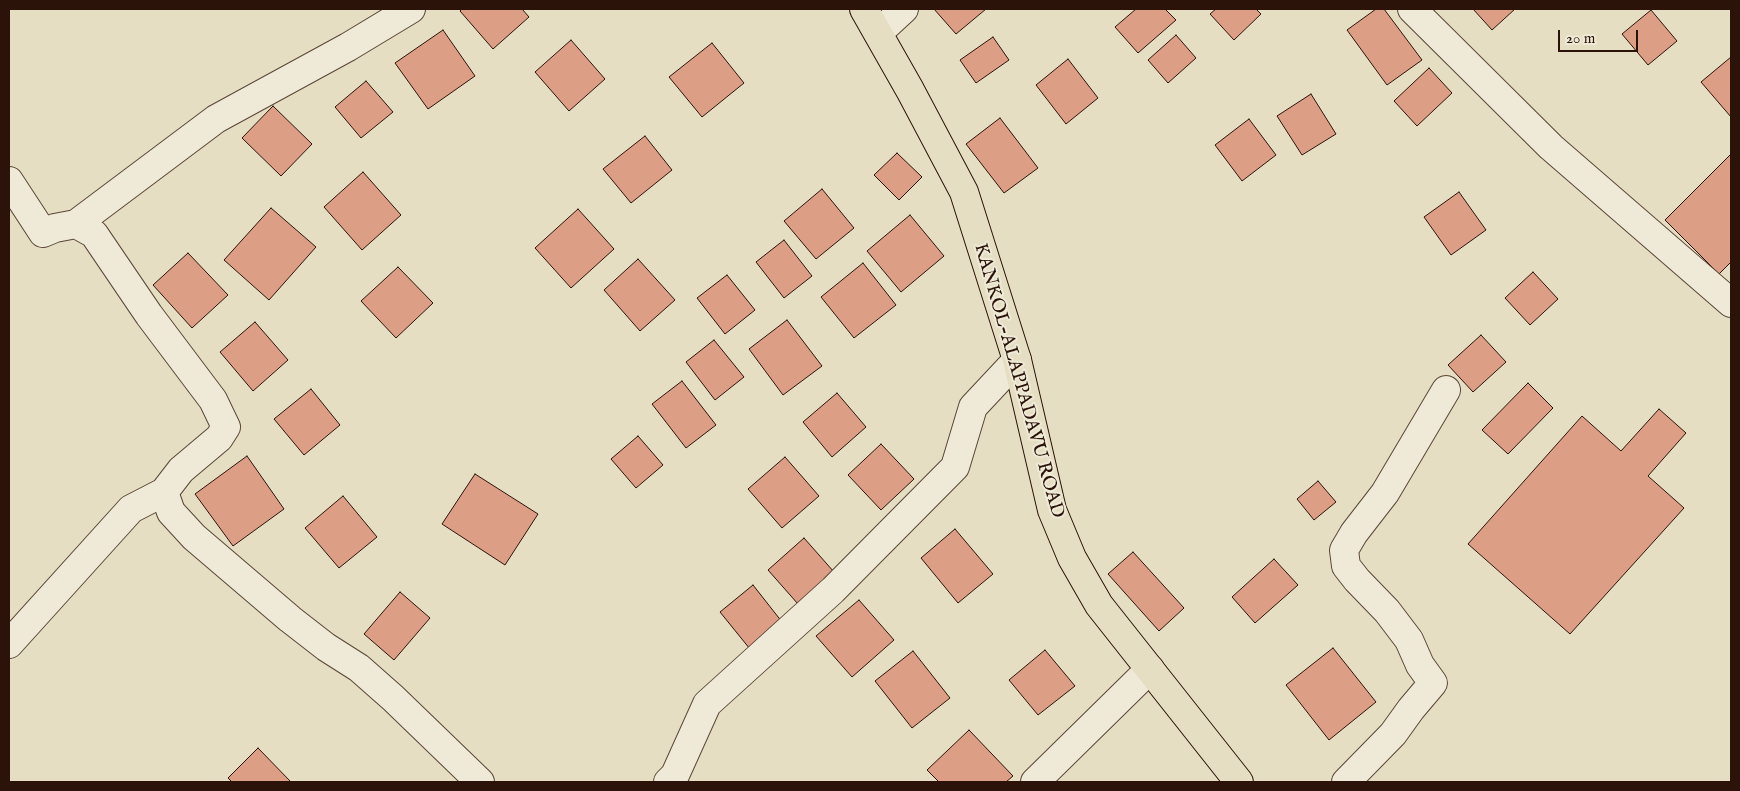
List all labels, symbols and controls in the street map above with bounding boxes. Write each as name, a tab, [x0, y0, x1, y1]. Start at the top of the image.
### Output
scale bar	[1560, 20, 1640, 52]
text: 20 m	[1566, 29, 1595, 48]
street label: KANKOL-ALAPPADAVU ROAD	[968, 241, 1068, 521]

